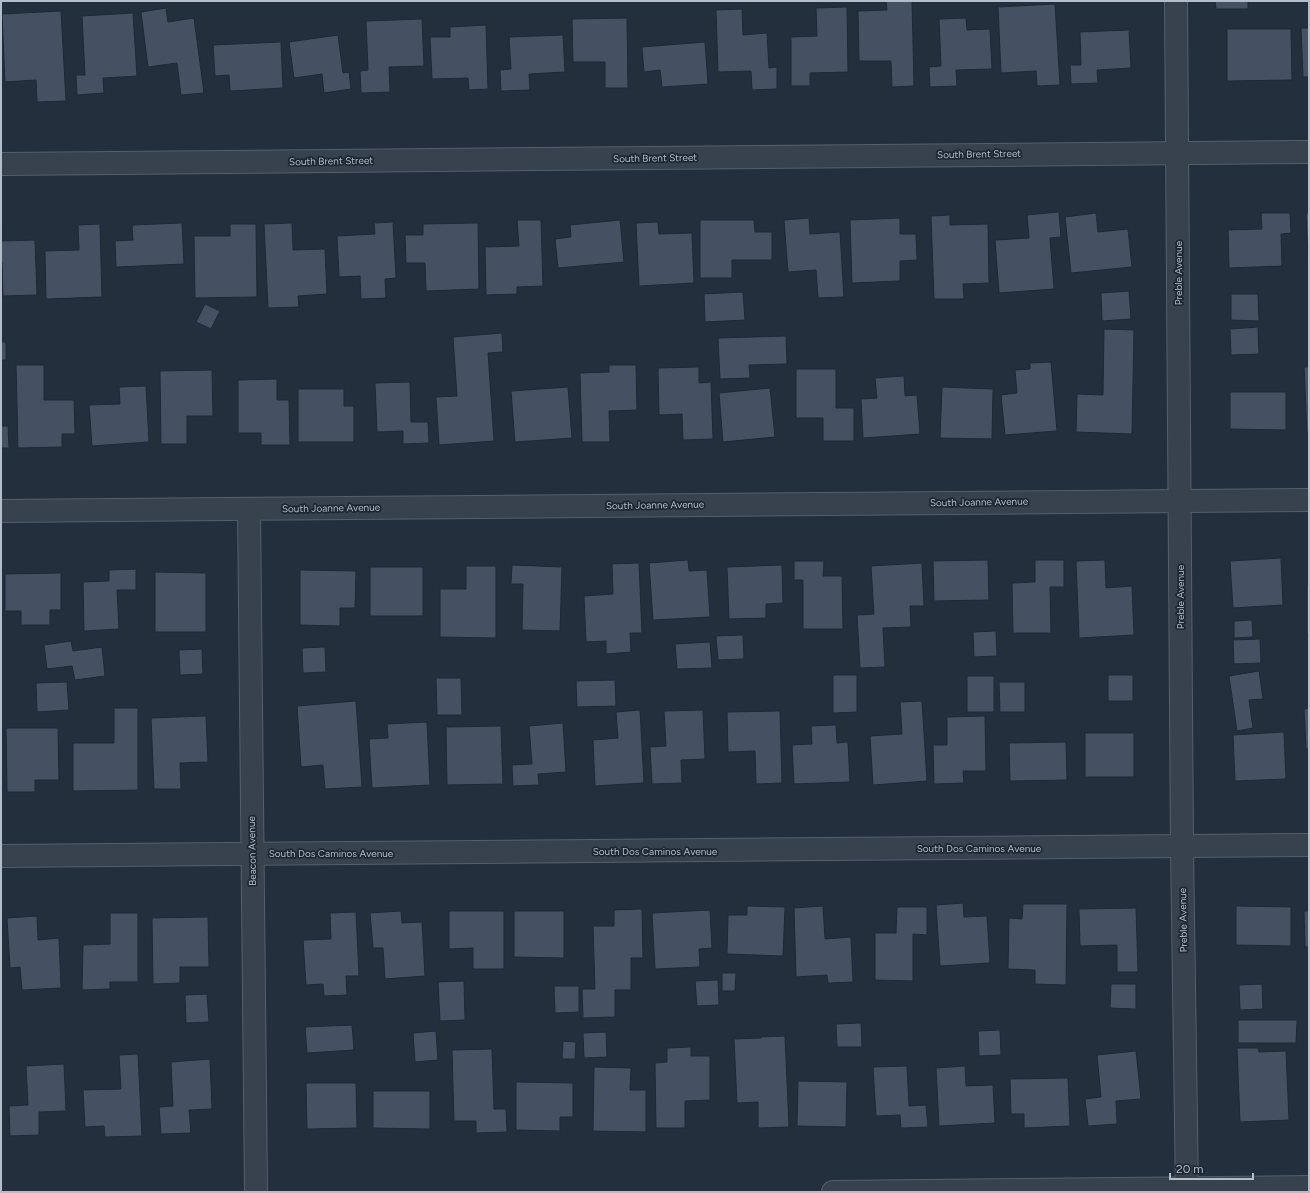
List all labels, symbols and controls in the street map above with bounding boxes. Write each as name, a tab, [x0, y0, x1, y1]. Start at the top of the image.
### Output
street label: South Brent Street	[937, 147, 1021, 161]
street label: South Brent Street	[613, 151, 697, 165]
street label: South Brent Street	[289, 154, 373, 168]
street label: Preble Avenue	[1172, 240, 1185, 305]
street label: South Joanne Avenue	[930, 495, 1029, 509]
street label: South Joanne Avenue	[606, 498, 705, 512]
street label: South Joanne Avenue	[282, 501, 381, 515]
street label: Preble Avenue	[1174, 564, 1187, 629]
street label: Beacon Avenue	[245, 815, 259, 886]
street label: South Dos Caminos Avenue	[917, 842, 1042, 855]
street label: South Dos Caminos Avenue	[593, 845, 718, 858]
street label: South Dos Caminos Avenue	[269, 847, 394, 860]
street label: Preble Avenue	[1176, 887, 1190, 952]
scale bar	[1170, 1155, 1253, 1181]
text: 20 m	[1176, 1162, 1204, 1176]

